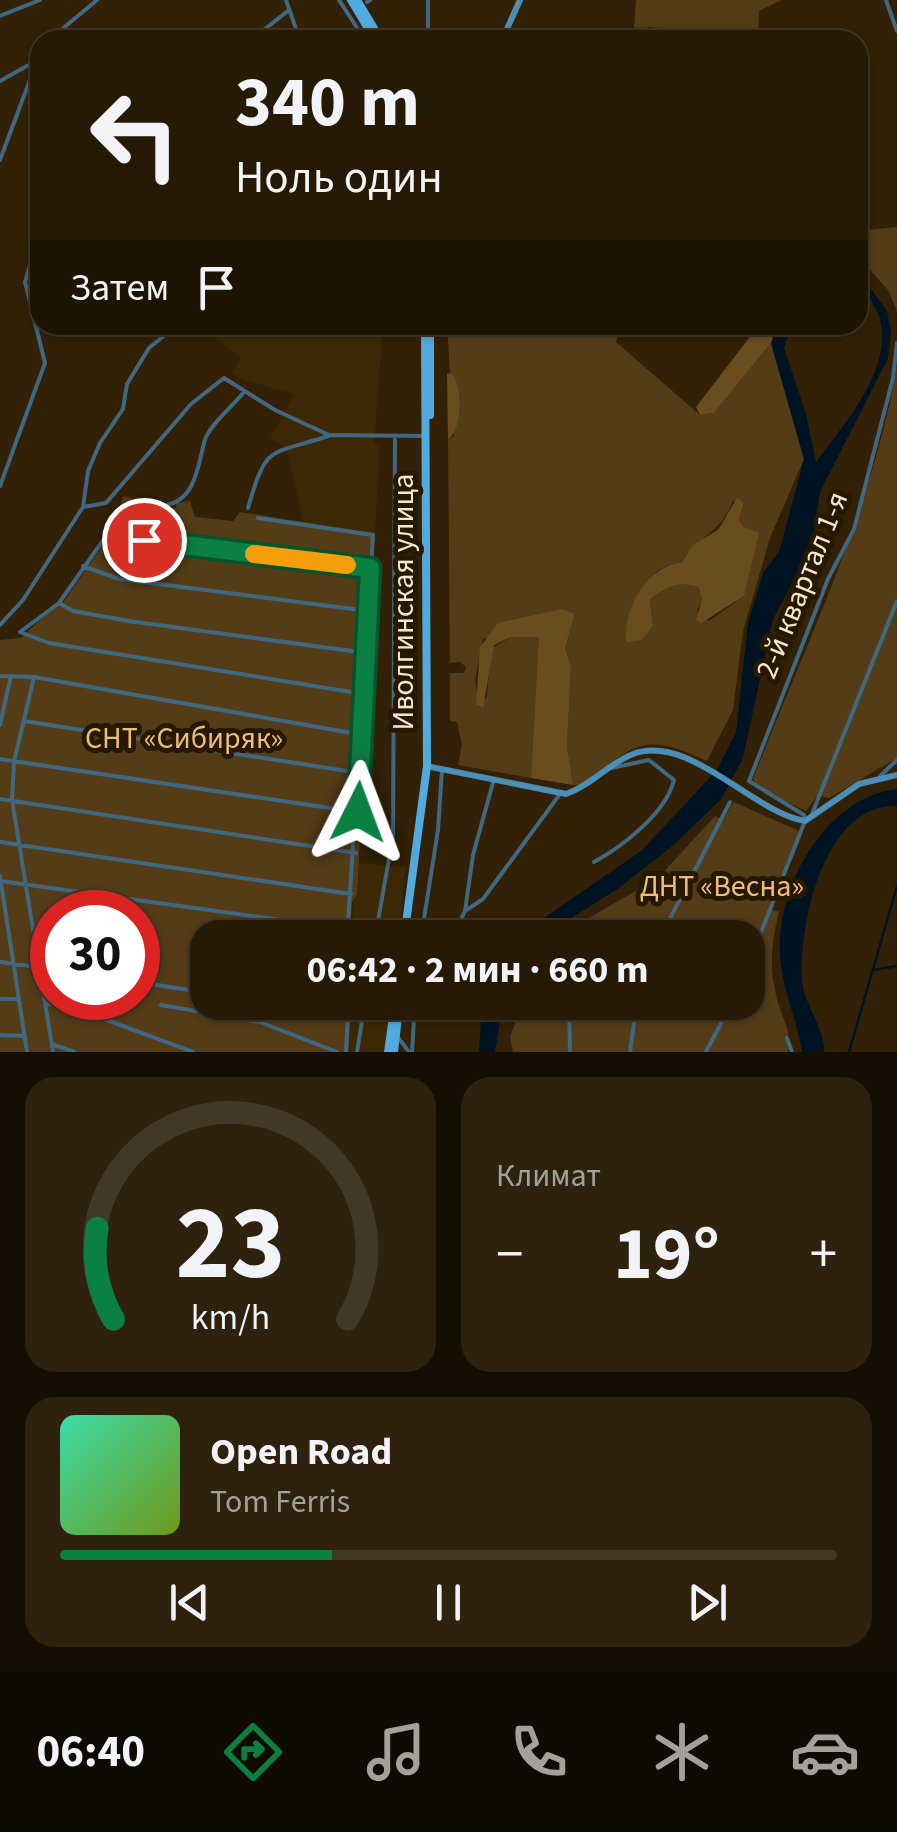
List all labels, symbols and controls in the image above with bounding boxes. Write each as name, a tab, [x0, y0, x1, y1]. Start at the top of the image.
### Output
text: 340 m	[235, 53, 420, 153]
icon: left	[70, 70, 200, 200]
text: Ноль один	[235, 146, 443, 210]
icon: arrive	[189, 260, 244, 315]
text: Затем	[70, 261, 169, 315]
street label: Иволгинская улица	[382, 474, 425, 730]
street label: 2-й квартал 1-я	[745, 485, 859, 685]
pin	[102, 498, 187, 583]
icon: arrive	[117, 513, 172, 568]
park label: СНТ «Сибиряк»	[85, 717, 283, 760]
position arrow	[306, 760, 410, 864]
park label: ДНТ «Весна»	[640, 865, 804, 908]
speed limit sign: 30	[30, 890, 160, 1020]
text: 06:42 · 2 мин · 660 m	[306, 943, 649, 997]
text: Климат	[496, 1153, 601, 1199]
text: 23	[176, 1171, 285, 1319]
text: 19°	[613, 1201, 720, 1308]
text: −	[496, 1216, 523, 1294]
text: +	[810, 1216, 837, 1294]
text: km/h	[191, 1292, 270, 1343]
text: Open Road	[210, 1425, 392, 1479]
text: Tom Ferris	[210, 1479, 350, 1525]
icon: previous	[162, 1575, 217, 1630]
icon: pause	[421, 1575, 476, 1630]
icon: next	[680, 1575, 735, 1630]
icon: directions	[218, 1717, 288, 1787]
icon: music	[361, 1717, 431, 1787]
icon: phone	[504, 1717, 574, 1787]
icon: climate	[647, 1717, 717, 1787]
icon: car	[790, 1717, 860, 1787]
text: 06:40	[37, 1720, 145, 1784]

